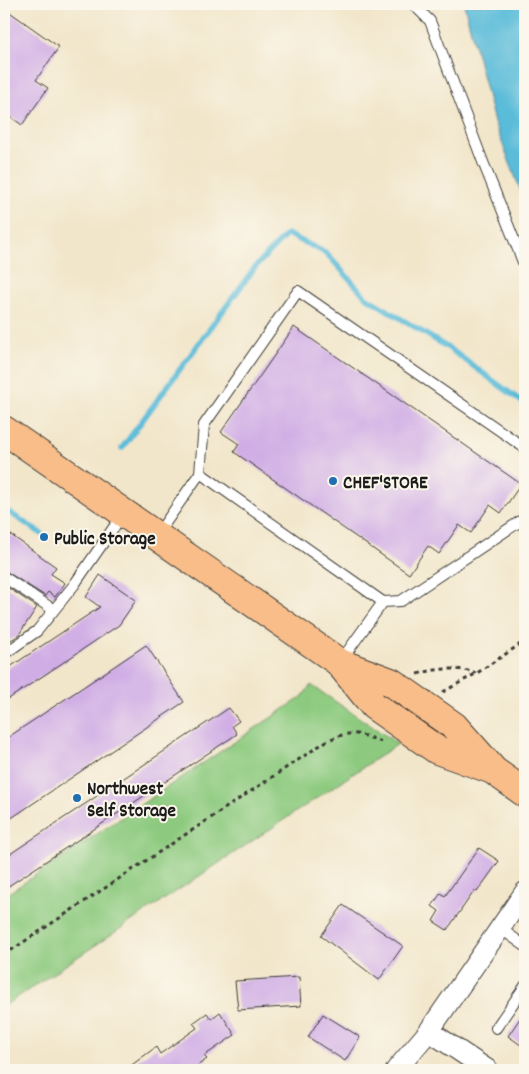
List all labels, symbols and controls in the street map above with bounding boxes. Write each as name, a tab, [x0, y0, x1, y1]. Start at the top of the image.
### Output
place label: CHEF'STORE	[343, 471, 428, 498]
marker: CHEF'STORE	[327, 475, 339, 487]
place label: Public Storage	[54, 527, 156, 554]
marker: Public Storage	[38, 531, 50, 543]
place label: Northwest Self Storage	[87, 777, 176, 826]
marker: Northwest Self Storage	[71, 792, 83, 804]

